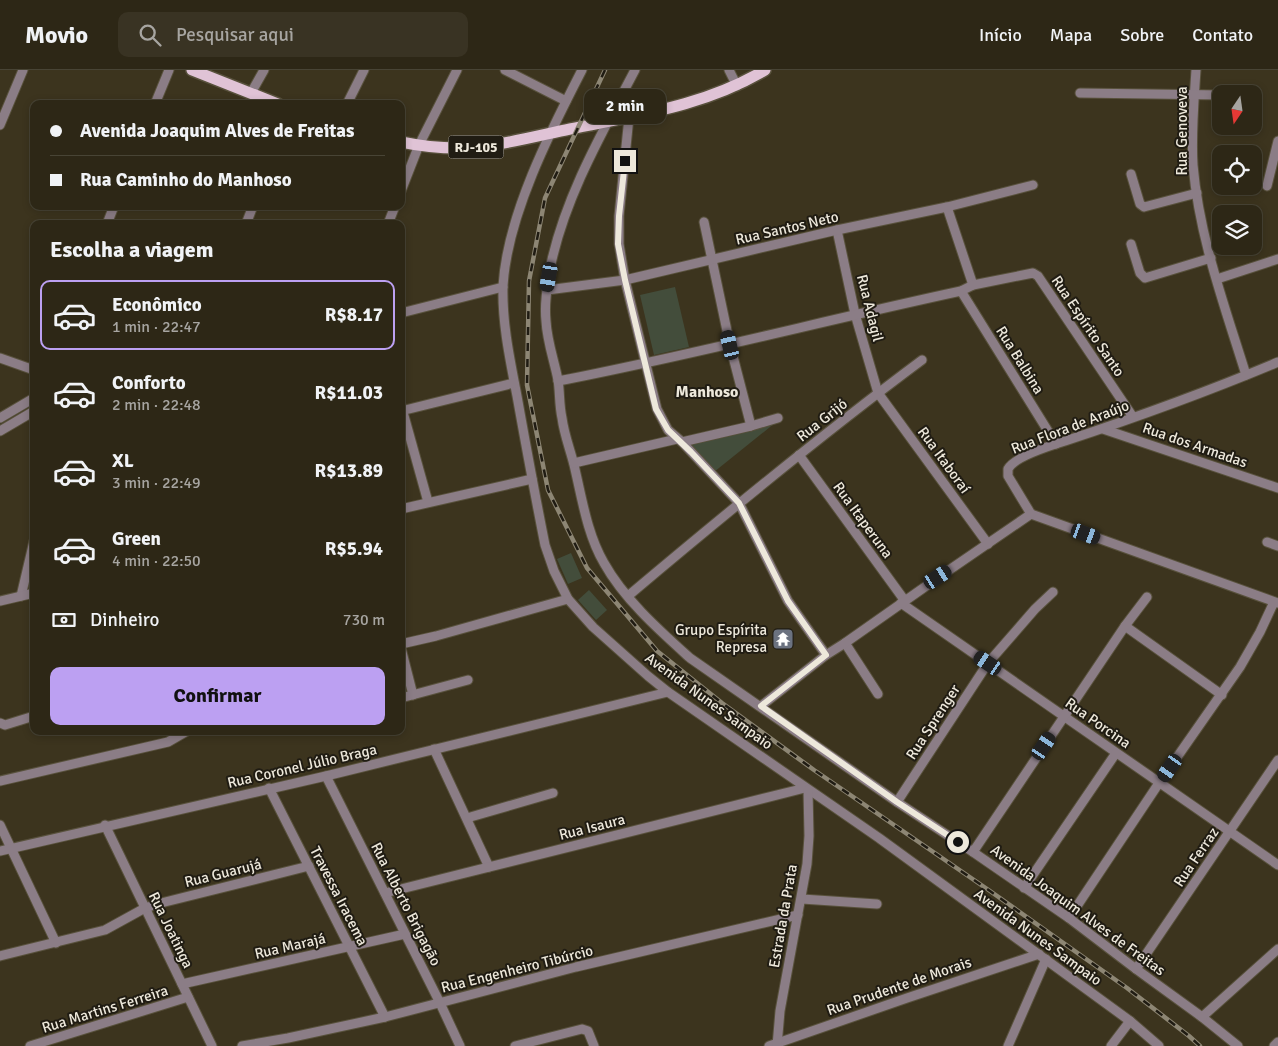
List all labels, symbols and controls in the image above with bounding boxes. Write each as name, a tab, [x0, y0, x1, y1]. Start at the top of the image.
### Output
search box	[118, 12, 468, 57]
text: Movio	[25, 20, 88, 50]
icon: search	[136, 21, 164, 49]
text: Pesquisar aqui	[176, 23, 294, 47]
text: Início	[979, 24, 1022, 46]
text: Mapa	[1050, 24, 1092, 46]
text: Sobre	[1120, 24, 1164, 46]
text: Contato	[1192, 24, 1253, 46]
north arrow	[1212, 85, 1262, 135]
map controls	[1212, 85, 1262, 255]
street label: Rua Genoveva	[1173, 86, 1191, 176]
callout: 2 min	[584, 88, 666, 124]
text: 2 min	[606, 96, 644, 116]
text: Avenida Joaquim Alves de Freitas	[80, 119, 355, 143]
road number: RJ-105	[448, 136, 504, 158]
button: locate	[1212, 145, 1262, 195]
route end	[614, 150, 636, 172]
text: Rua Caminho do Manhoso	[80, 168, 292, 192]
button: layers	[1212, 205, 1262, 255]
street label: Rua Santos Neto	[734, 207, 841, 249]
text: Escolha a viagem	[50, 236, 214, 263]
car	[539, 261, 558, 293]
street label: Rua Adagil	[853, 272, 887, 344]
street label: Rua Espírito Santo	[1048, 272, 1129, 380]
icon: car	[52, 293, 97, 338]
text: Econômico	[112, 293, 202, 317]
text: R$8.17	[325, 303, 383, 327]
text: 1 min · 22:47	[112, 317, 201, 337]
street label: Rua Balbina	[992, 323, 1048, 397]
car	[719, 329, 740, 361]
icon: car	[52, 371, 97, 416]
text: Conforto	[112, 371, 186, 395]
text: R$11.03	[315, 381, 383, 405]
district label: Manhoso	[676, 382, 738, 402]
text: 2 min · 22:48	[112, 395, 201, 415]
street label: Rua Grijó	[793, 395, 851, 445]
street label: Rua Flora de Araújo	[1008, 396, 1132, 458]
street label: Rua dos Armadas	[1140, 419, 1250, 472]
street label: Rua Itaboraí	[914, 423, 974, 497]
icon: car	[52, 449, 97, 494]
text: XL	[112, 449, 134, 473]
text: R$13.89	[315, 459, 383, 483]
text: 3 min · 22:49	[112, 473, 201, 493]
street label: Rua Itaperuna	[829, 478, 897, 562]
car	[1069, 522, 1102, 546]
icon: car	[52, 527, 97, 572]
text: Green	[112, 527, 161, 551]
text: R$5.94	[325, 537, 383, 561]
text: 4 min · 22:50	[112, 551, 201, 571]
car	[921, 563, 954, 591]
icon: cash	[50, 606, 78, 634]
text: Dinheiro	[90, 608, 159, 632]
text: 730 m	[343, 610, 385, 630]
place label: Grupo Espírita Represa	[675, 621, 767, 656]
temple icon: Grupo Espírita Represa	[771, 627, 795, 651]
car	[971, 648, 1004, 678]
street label: Avenida Nunes Sampaio	[642, 649, 777, 753]
button: Confirmar	[50, 667, 385, 725]
street label: Rua Sprenger	[902, 681, 964, 763]
street label: Rua Porcina	[1062, 694, 1134, 752]
car	[1029, 729, 1058, 763]
street label: Rua Coronel Júlio Braga	[226, 740, 378, 792]
car	[1155, 751, 1184, 785]
street label: Rua Isaura	[557, 810, 627, 844]
street label: Rua Ferraz	[1170, 824, 1223, 890]
route start	[947, 831, 969, 853]
street label: Rua Alberto Brigagão	[367, 839, 445, 969]
street label: Avenida Joaquim Alves de Freitas	[987, 841, 1169, 980]
street label: Travessa Iracema	[306, 843, 372, 949]
street label: Rua Guarujá	[183, 855, 263, 891]
street label: Estrada da Prata	[765, 863, 801, 969]
street label: Avenida Nunes Sampaio	[971, 885, 1106, 989]
street label: Rua Joatinga	[145, 889, 197, 971]
street label: Rua Marajá	[253, 929, 327, 963]
street label: Rua Engenheiro Tibúrcio	[439, 941, 595, 997]
street label: Rua Prudente de Morais	[824, 953, 974, 1019]
street label: Rua Martins Ferreira	[40, 981, 170, 1037]

